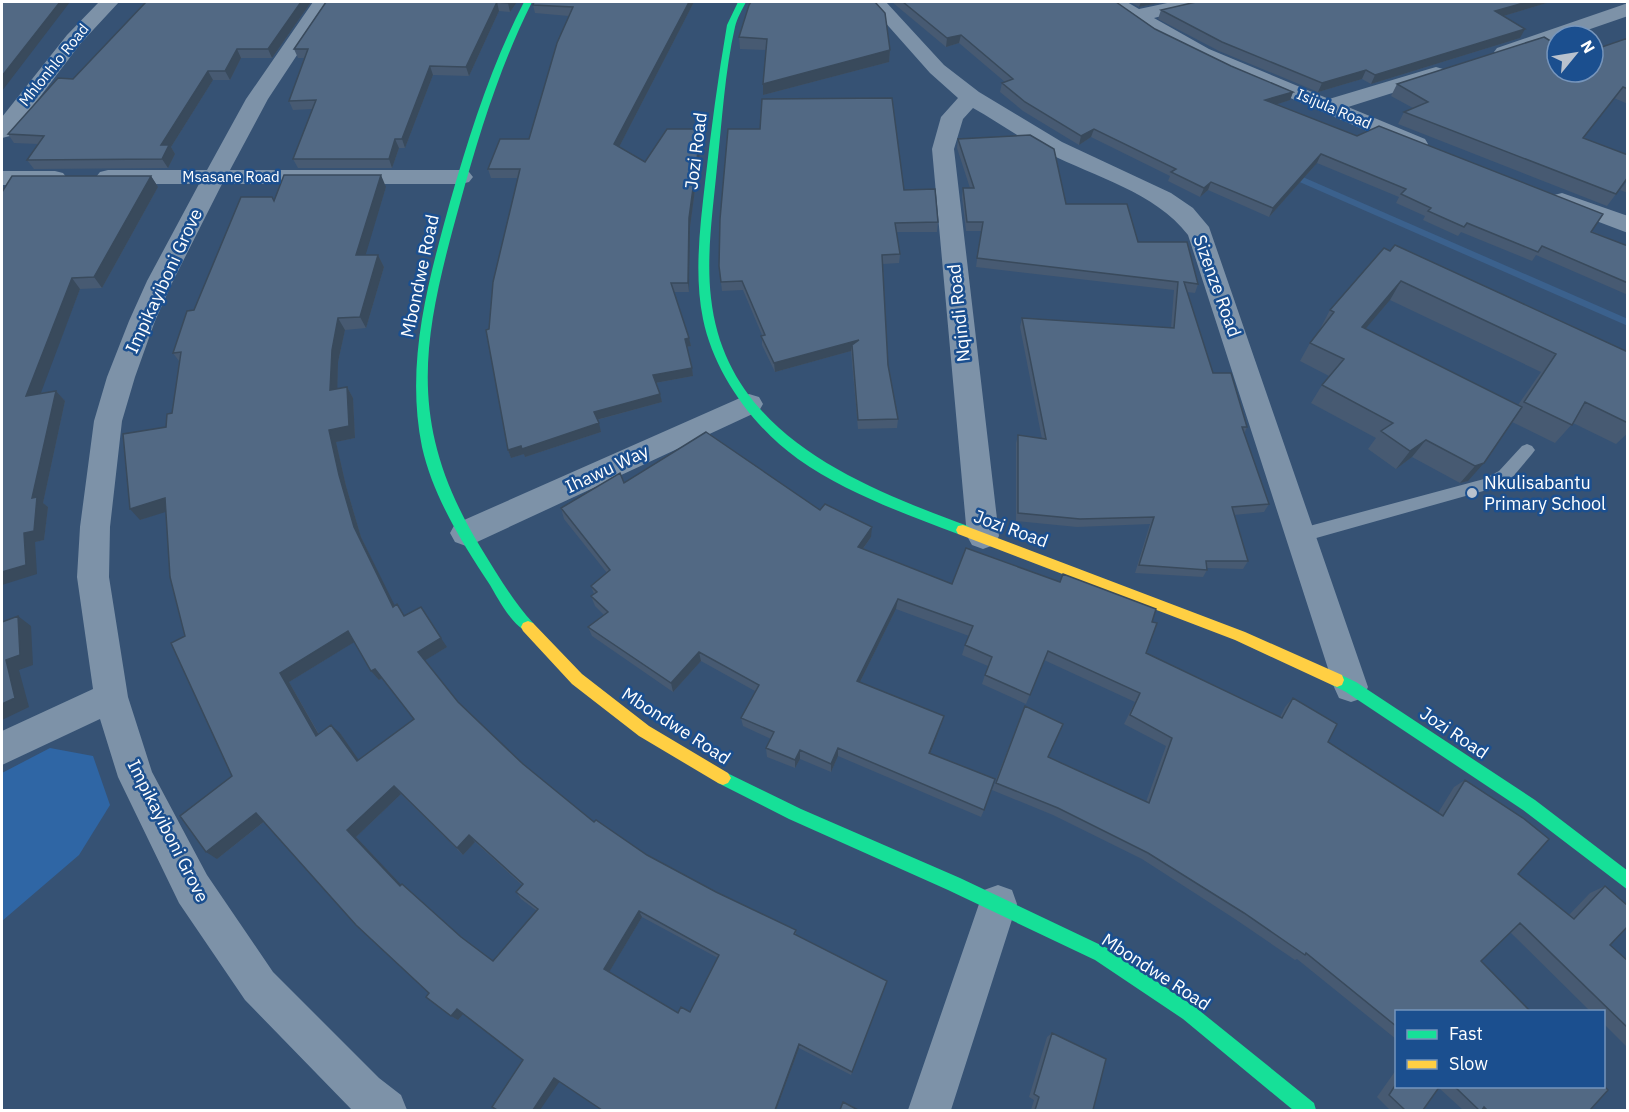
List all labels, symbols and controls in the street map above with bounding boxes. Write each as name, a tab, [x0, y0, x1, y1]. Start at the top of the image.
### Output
street label: Mhlonhlo Road	[15, 20, 93, 110]
north arrow	[1545, 24, 1605, 84]
text: N	[1576, 36, 1600, 57]
street label: Isijula Road	[1294, 84, 1374, 133]
street label: Jozi Road	[679, 111, 712, 191]
street label: Msasane Road	[182, 167, 280, 186]
street label: Impikayiboni Grove	[120, 205, 207, 357]
street label: Mbondwe Road	[395, 212, 444, 339]
street label: Sizenze Road	[1188, 232, 1247, 340]
street label: Nqindi Road	[942, 263, 975, 363]
street label: Ihawu Way	[561, 439, 652, 498]
place label: Nkulisabantu Primary School	[1484, 471, 1606, 515]
marker: Nkulisabantu Primary School	[1465, 486, 1479, 500]
street label: Jozi Road	[971, 504, 1052, 553]
street label: Mbondwe Road	[618, 682, 735, 769]
street label: Jozi Road	[1416, 701, 1493, 764]
street label: Impikayiboni Grove	[122, 755, 214, 906]
street label: Mbondwe Road	[1098, 928, 1215, 1015]
legend	[1395, 1010, 1605, 1088]
text: Fast	[1449, 1022, 1483, 1045]
text: Slow	[1449, 1052, 1488, 1075]

